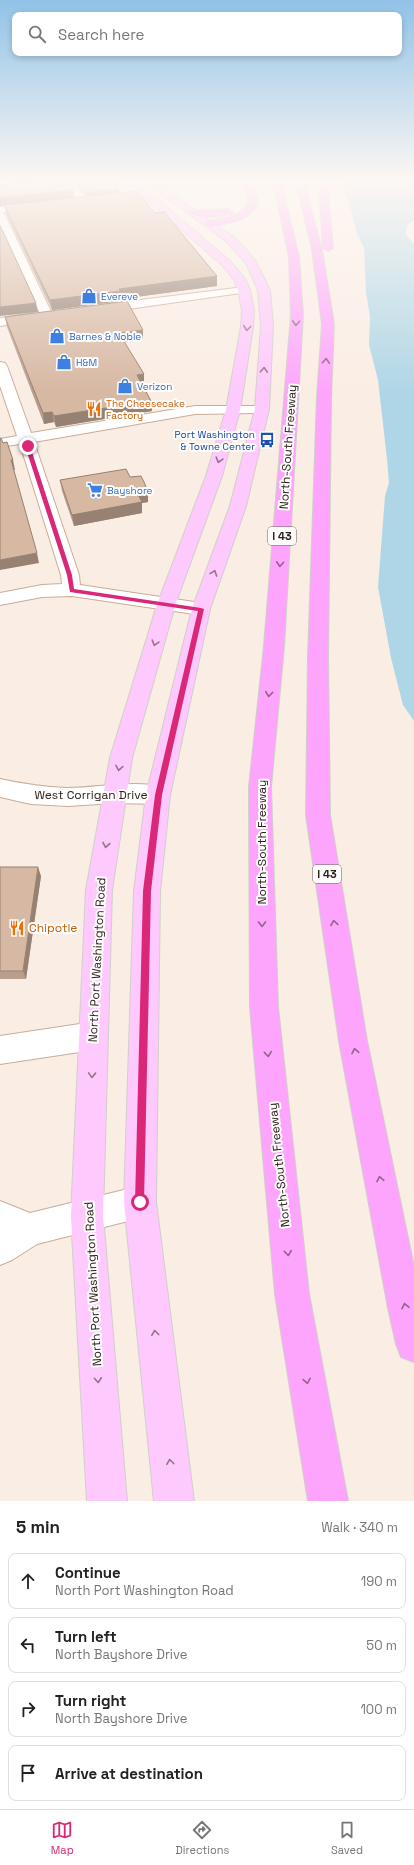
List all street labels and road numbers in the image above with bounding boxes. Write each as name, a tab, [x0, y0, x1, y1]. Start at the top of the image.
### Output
street label: North-South Freeway	[276, 384, 300, 510]
road number: I 43	[268, 527, 296, 545]
street label: North-South Freeway	[254, 780, 270, 904]
street label: West Corrigan Drive	[34, 787, 148, 803]
road number: I 43	[313, 865, 341, 883]
street label: North Port Washington Road	[85, 877, 109, 1043]
street label: North-South Freeway	[265, 1102, 293, 1228]
street label: North Port Washington Road	[81, 1201, 105, 1367]

